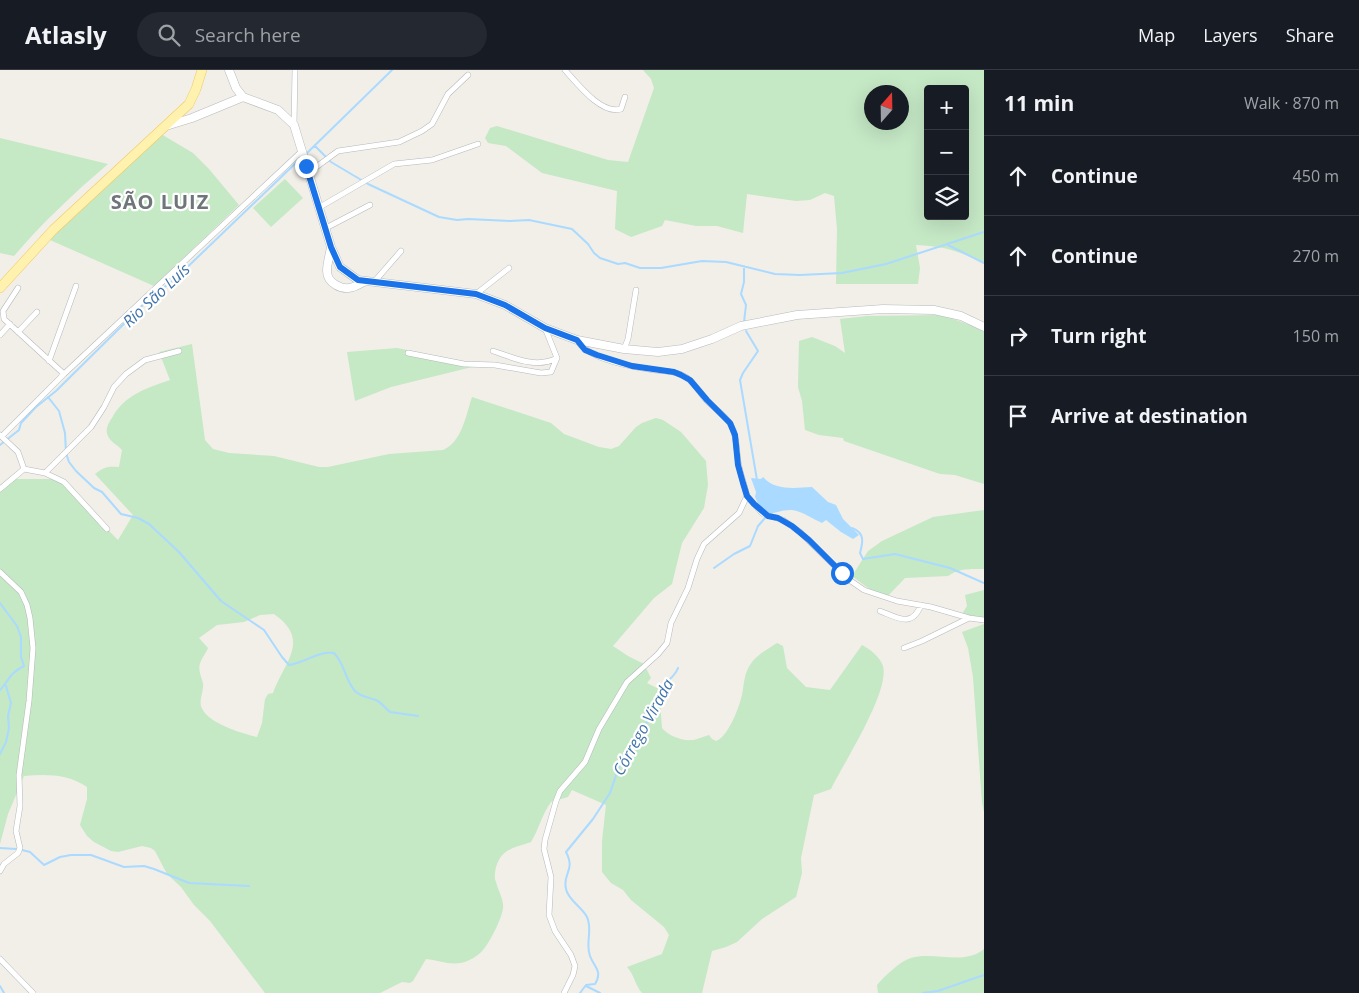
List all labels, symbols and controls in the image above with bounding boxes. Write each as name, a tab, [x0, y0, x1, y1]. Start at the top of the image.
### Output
search box	[137, 12, 487, 57]
text: Atlasly	[25, 18, 107, 51]
icon: search	[155, 21, 183, 49]
text: Search here	[195, 22, 301, 48]
text: Map	[1138, 23, 1175, 47]
text: Layers	[1203, 23, 1258, 47]
text: Share	[1286, 23, 1334, 47]
north arrow	[864, 85, 909, 130]
map controls	[924, 85, 969, 220]
button: +	[924, 85, 969, 130]
text: 11 min	[1004, 89, 1074, 117]
text: Walk · 870 m	[1244, 92, 1339, 114]
button: −	[924, 130, 969, 175]
route end	[295, 155, 318, 178]
icon: ahead	[1004, 162, 1032, 190]
text: Continue	[1051, 163, 1138, 189]
text: 450 m	[1293, 165, 1339, 187]
button: layers	[924, 175, 969, 220]
district label: SÃO LUIZ	[111, 188, 209, 215]
icon: ahead	[1004, 242, 1032, 270]
text: Continue	[1051, 243, 1138, 269]
text: 270 m	[1293, 245, 1339, 267]
water label: Rio São Luís	[118, 258, 194, 332]
icon: right	[1004, 322, 1032, 350]
text: Turn right	[1051, 323, 1146, 349]
text: 150 m	[1293, 325, 1339, 347]
icon: arrive	[1004, 402, 1032, 430]
text: Arrive at destination	[1051, 403, 1248, 429]
route start	[831, 562, 854, 585]
water label: Córrego Virada	[607, 675, 679, 779]

